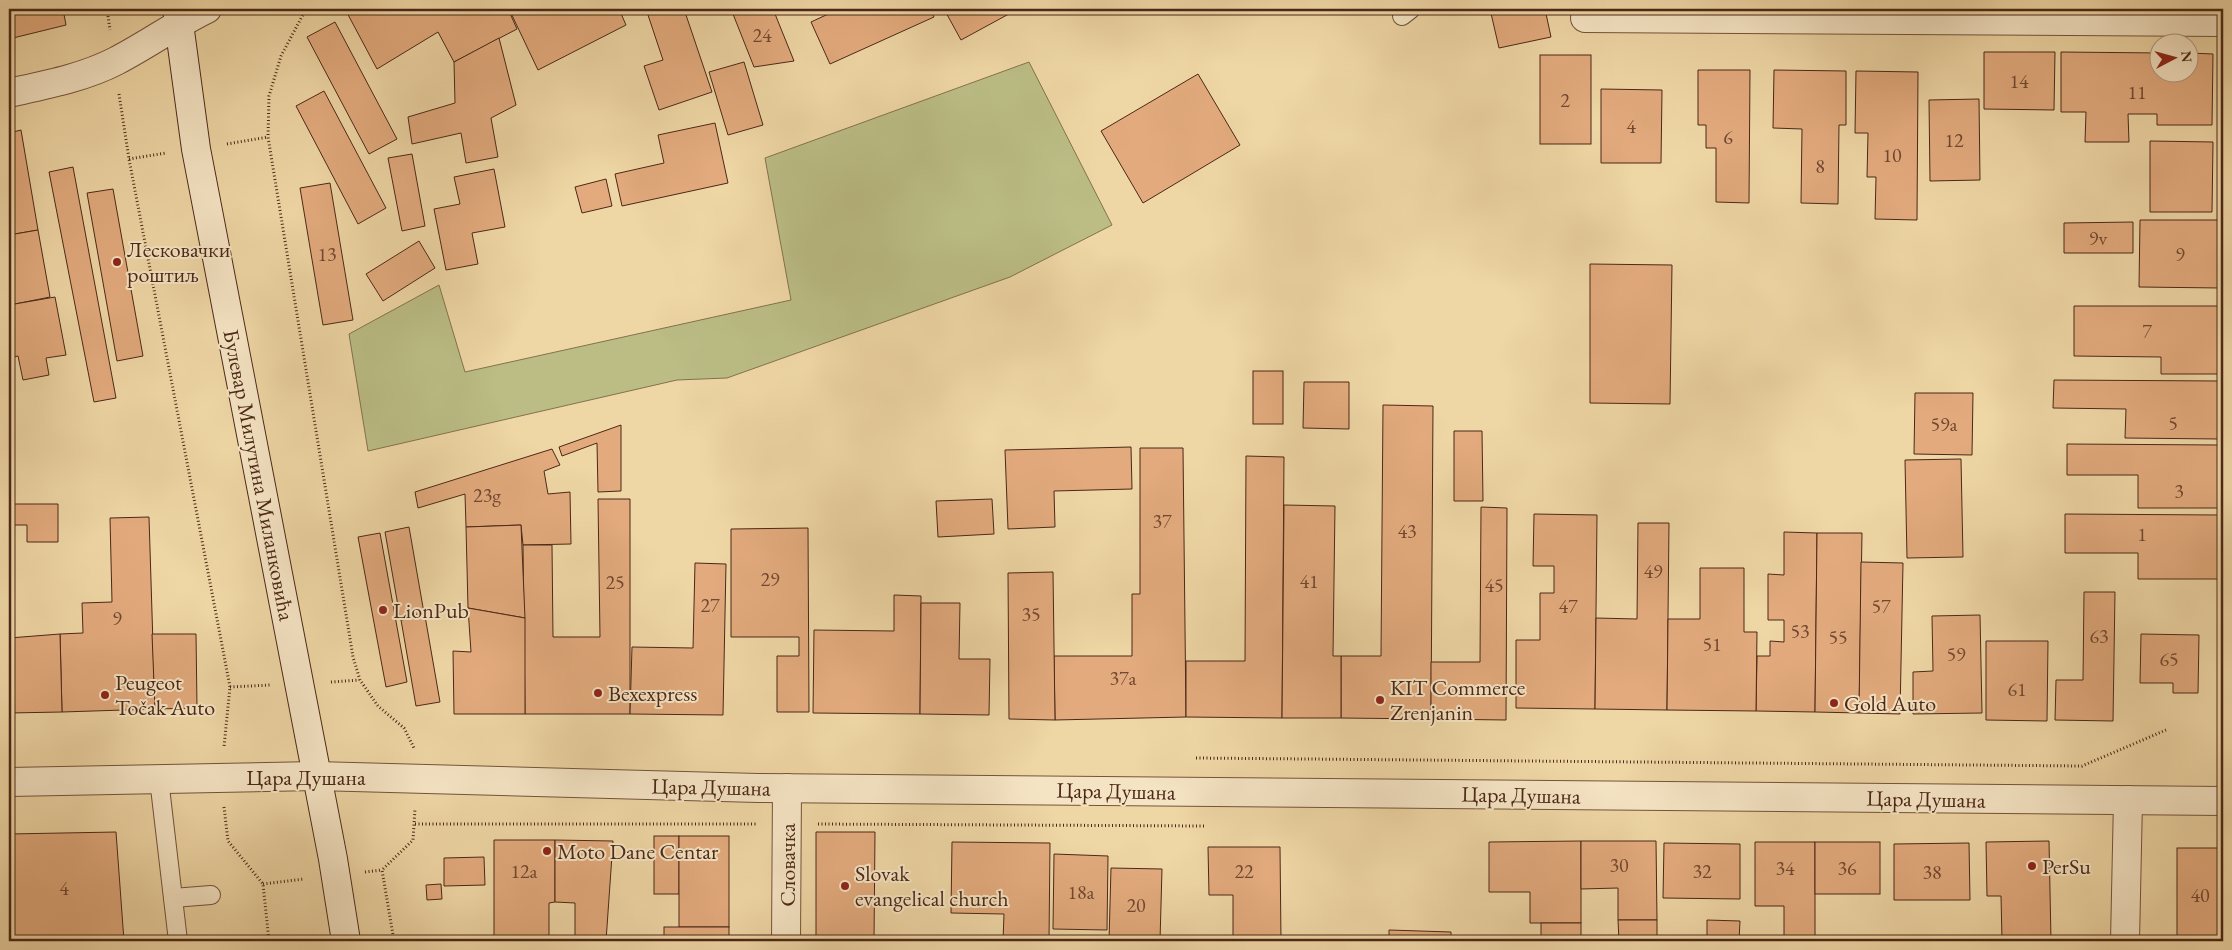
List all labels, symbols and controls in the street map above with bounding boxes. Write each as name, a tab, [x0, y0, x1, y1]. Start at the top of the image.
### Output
house number: 24	[752, 22, 772, 48]
north arrow	[2150, 32, 2200, 82]
text: N	[2177, 50, 2197, 64]
house number: 14	[2009, 68, 2029, 94]
house number: 11	[2127, 79, 2147, 105]
house number: 2	[1560, 87, 1570, 113]
house number: 4	[1626, 113, 1636, 139]
house number: 6	[1723, 124, 1733, 150]
house number: 12	[1944, 127, 1964, 153]
house number: 10	[1882, 142, 1902, 168]
house number: 8	[1815, 153, 1825, 179]
house number: 9v	[2089, 225, 2107, 251]
place label: Лесковачки роштиљ	[127, 235, 231, 289]
house number: 13	[317, 241, 337, 267]
house number: 9	[2175, 241, 2185, 267]
marker: Лесковачки роштиљ	[111, 256, 123, 268]
house number: 7	[2142, 318, 2152, 344]
street label: Булевар Милутина Миланковића	[216, 327, 302, 623]
house number: 5	[2168, 410, 2178, 436]
house number: 59a	[1930, 411, 1958, 437]
house number: 3	[2174, 478, 2184, 504]
house number: 23g	[473, 482, 501, 508]
house number: 37	[1152, 508, 1172, 534]
house number: 43	[1397, 518, 1417, 544]
house number: 1	[2137, 521, 2147, 547]
house number: 49	[1643, 558, 1663, 584]
house number: 29	[760, 566, 780, 592]
house number: 41	[1299, 568, 1319, 594]
house number: 25	[605, 569, 625, 595]
house number: 45	[1484, 572, 1504, 598]
house number: 27	[700, 592, 720, 618]
house number: 47	[1558, 593, 1578, 619]
house number: 57	[1871, 593, 1891, 619]
place label: LionPub	[393, 596, 469, 625]
house number: 35	[1021, 601, 1041, 627]
marker: LionPub	[377, 604, 389, 616]
house number: 9	[112, 605, 122, 631]
house number: 53	[1790, 618, 1810, 644]
house number: 63	[2089, 623, 2109, 649]
house number: 55	[1828, 624, 1848, 650]
house number: 51	[1702, 631, 1722, 657]
house number: 59	[1946, 641, 1966, 667]
house number: 65	[2159, 646, 2179, 672]
house number: 37a	[1109, 665, 1137, 691]
place label: Peugeot Točak Auto	[115, 668, 215, 722]
place label: KIT Commerce Zrenjanin	[1390, 673, 1526, 727]
house number: 61	[2007, 676, 2027, 702]
place label: Bexexpress	[608, 679, 697, 708]
marker: Bexexpress	[592, 687, 604, 699]
marker: Peugeot Točak Auto	[99, 689, 111, 701]
place label: Gold Auto	[1844, 689, 1936, 718]
marker: KIT Commerce Zrenjanin	[1374, 694, 1386, 706]
marker: Gold Auto	[1828, 697, 1840, 709]
street label: Цара Душана	[246, 763, 366, 792]
street label: Цара Душана	[651, 771, 771, 803]
street label: Цара Душана	[1056, 775, 1176, 807]
street label: Цара Душана	[1461, 779, 1581, 811]
street label: Цара Душана	[1866, 783, 1986, 815]
street label: Словачка	[773, 823, 802, 907]
place label: Moto Dane Centar	[557, 837, 719, 866]
marker: Moto Dane Centar	[541, 845, 553, 857]
house number: 30	[1609, 852, 1629, 878]
place label: PerSu	[2042, 852, 2091, 881]
house number: 34	[1775, 855, 1795, 881]
house number: 36	[1837, 855, 1857, 881]
house number: 12a	[510, 858, 538, 884]
house number: 22	[1234, 858, 1254, 884]
house number: 32	[1692, 858, 1712, 884]
place label: Slovak evangelical church	[855, 859, 1009, 913]
house number: 38	[1922, 859, 1942, 885]
marker: PerSu	[2026, 860, 2038, 872]
house number: 4	[59, 875, 69, 901]
house number: 18a	[1067, 879, 1095, 905]
marker: Slovak evangelical church	[839, 880, 851, 892]
house number: 40	[2190, 882, 2210, 908]
house number: 20	[1126, 892, 1146, 918]

